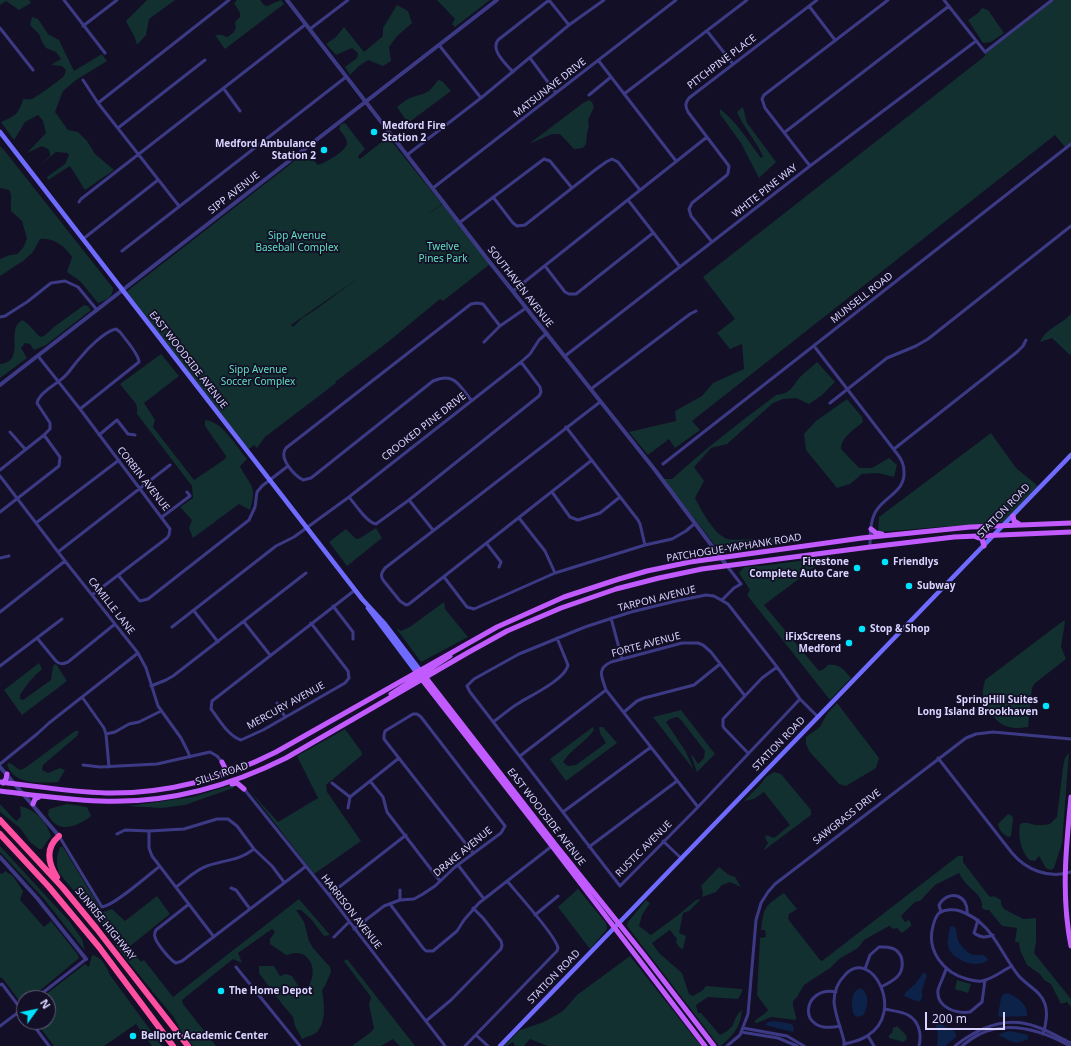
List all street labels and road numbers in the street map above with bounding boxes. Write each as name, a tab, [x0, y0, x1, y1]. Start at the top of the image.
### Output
street label: PITCHPINE PLACE	[685, 32, 759, 92]
street label: MATSUNAYE DRIVE	[511, 56, 589, 120]
street label: WHITE PINE WAY	[730, 162, 800, 220]
street label: SIPP AVENUE	[206, 169, 262, 217]
street label: SOUTHAVEN AVENUE	[485, 244, 555, 330]
street label: MUNSELL ROAD	[829, 270, 895, 326]
street label: EAST WOODSIDE AVENUE	[146, 309, 230, 411]
street label: CROOKED PINE DRIVE	[380, 390, 468, 464]
street label: CORBIN AVENUE	[114, 444, 172, 514]
street label: STATION ROAD	[975, 481, 1033, 541]
street label: PATCHOGUE-YAPHANK ROAD	[666, 531, 802, 565]
street label: CAMILLE LANE	[85, 575, 137, 637]
street label: TARPON AVENUE	[617, 584, 697, 614]
street label: FORTE AVENUE	[610, 630, 682, 660]
street label: MERCURY AVENUE	[245, 680, 327, 732]
street label: STATION ROAD	[750, 714, 808, 774]
street label: SILLS ROAD	[194, 760, 250, 788]
street label: EAST WOODSIDE AVENUE	[504, 766, 588, 868]
street label: SAWGRASS DRIVE	[811, 787, 883, 847]
street label: RUSTIC AVENUE	[613, 818, 675, 880]
street label: DRAKE AVENUE	[431, 825, 495, 879]
street label: HARRISON AVENUE	[318, 872, 384, 952]
street label: SUNRISE HIGHWAY	[72, 885, 138, 963]
street label: STATION ROAD	[525, 947, 583, 1007]

